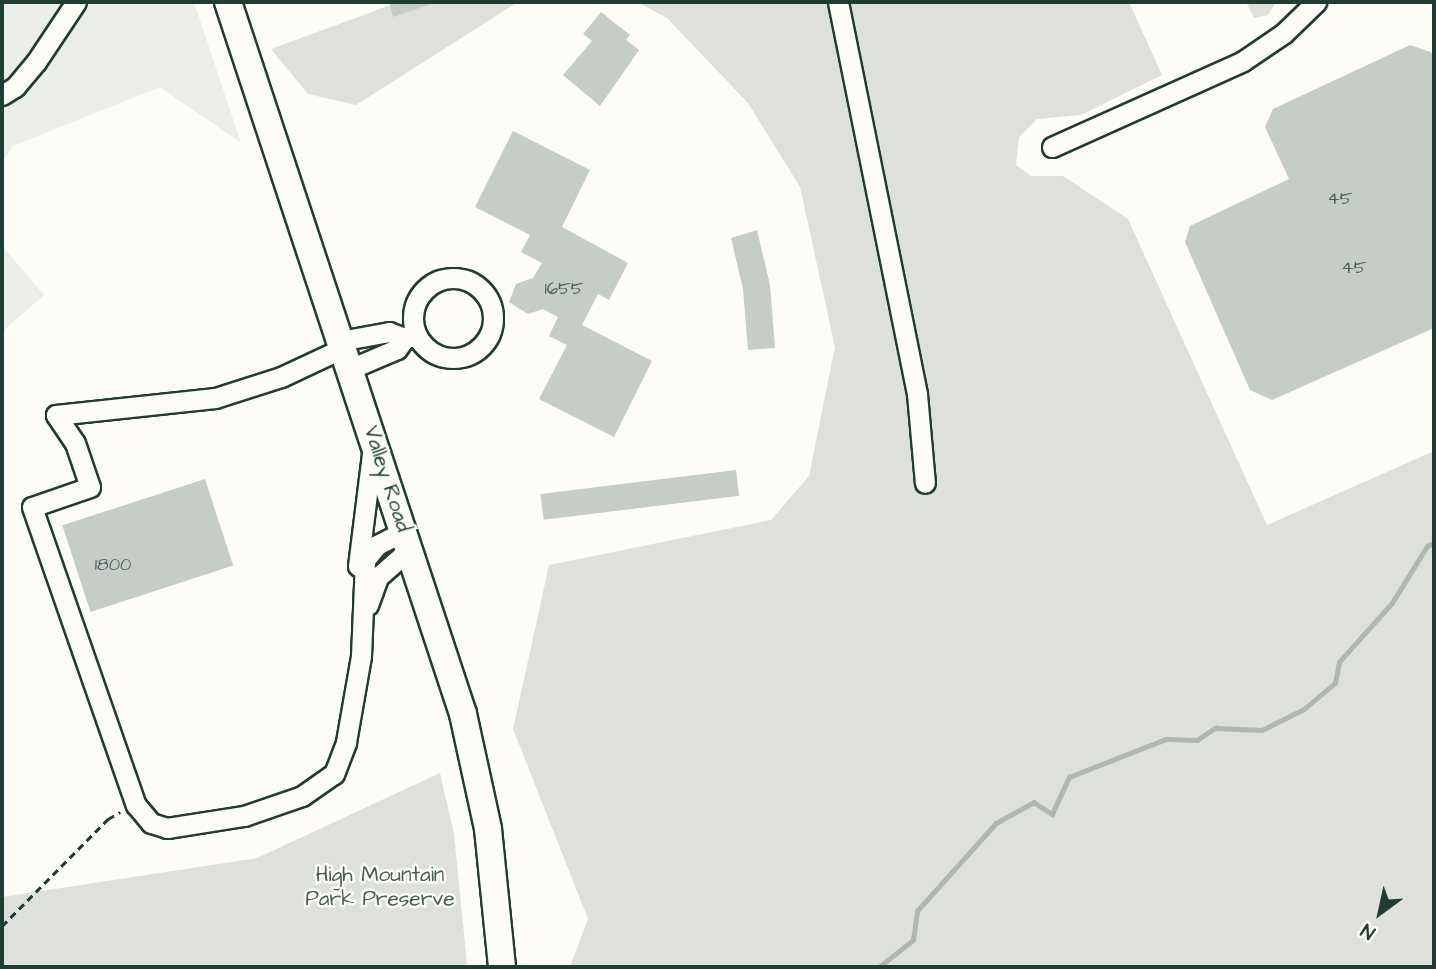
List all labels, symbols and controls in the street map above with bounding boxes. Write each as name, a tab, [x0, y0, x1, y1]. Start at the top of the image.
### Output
house number: 45	[1328, 188, 1352, 210]
house number: 45	[1342, 257, 1366, 279]
house number: 1655	[544, 278, 584, 300]
street label: Valley Road	[358, 423, 416, 535]
house number: 1800	[95, 554, 131, 576]
park label: High Mountain Park Preserve	[305, 862, 455, 912]
north arrow	[1345, 878, 1415, 948]
text: N	[1356, 916, 1381, 946]

